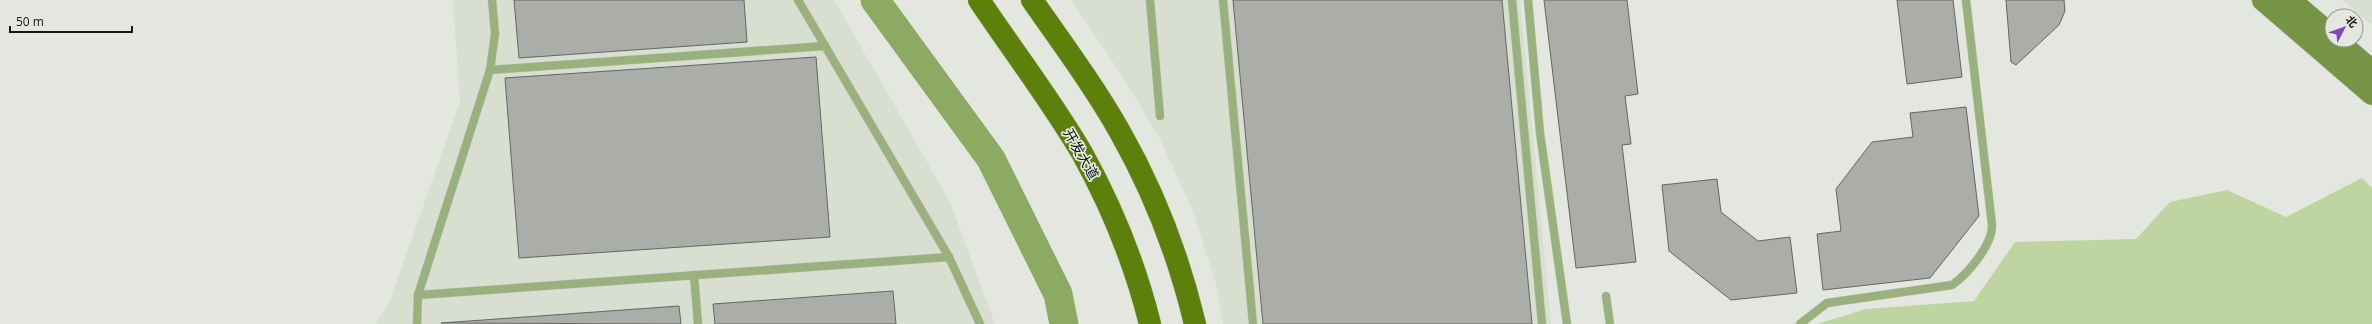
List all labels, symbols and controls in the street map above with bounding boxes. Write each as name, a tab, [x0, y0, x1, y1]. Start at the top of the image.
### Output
scale bar	[10, 8, 132, 34]
north arrow	[2324, 8, 2364, 48]
text: 北	[2343, 12, 2361, 30]
text: 50 m	[16, 13, 44, 30]
street label: 开发大道	[1059, 125, 1104, 183]

